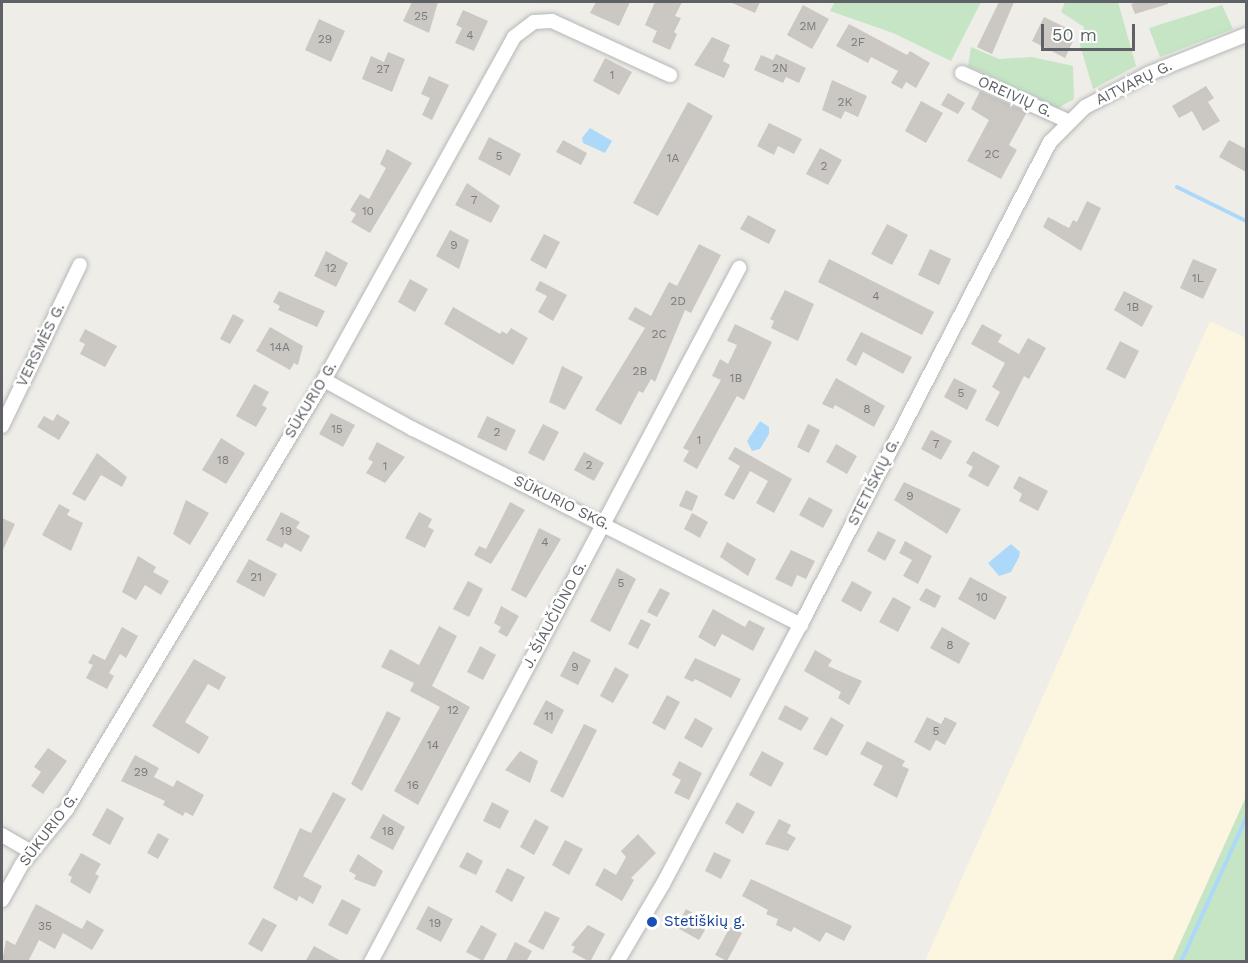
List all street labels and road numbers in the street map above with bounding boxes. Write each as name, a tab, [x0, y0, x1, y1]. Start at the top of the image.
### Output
street label: AITVARŲ G.	[1093, 57, 1175, 109]
street label: OREIVIŲ G.	[975, 73, 1055, 121]
street label: VERSMĖS G.	[13, 300, 69, 390]
street label: SŪKURIO G.	[281, 358, 341, 442]
street label: STETIŠKIŲ G.	[844, 435, 904, 529]
street label: SŪKURIO SKG.	[511, 472, 613, 534]
street label: J. ŠIAUČIŪNO G.	[519, 558, 591, 672]
street label: SŪKURIO G.	[16, 790, 82, 870]

